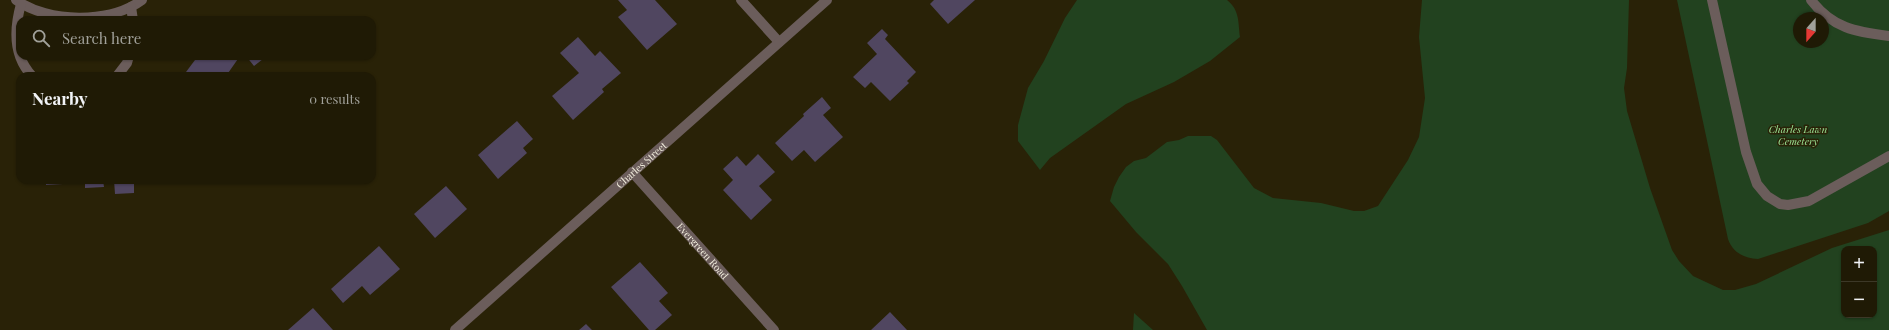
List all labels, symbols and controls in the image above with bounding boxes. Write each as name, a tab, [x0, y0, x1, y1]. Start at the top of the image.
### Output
north arrow	[1793, 12, 1829, 48]
search box	[16, 16, 376, 60]
icon: search	[30, 27, 52, 49]
text: Search here	[62, 28, 141, 48]
text: Nearby	[32, 87, 87, 109]
text: 0 results	[309, 90, 360, 107]
park label: Charles Lawn Cemetery	[1769, 122, 1828, 148]
street label: Charles Street	[613, 138, 670, 191]
street label: Evergreen Road	[674, 220, 732, 282]
map controls	[1841, 246, 1877, 318]
button: +	[1841, 246, 1877, 282]
button: −	[1841, 282, 1877, 318]

